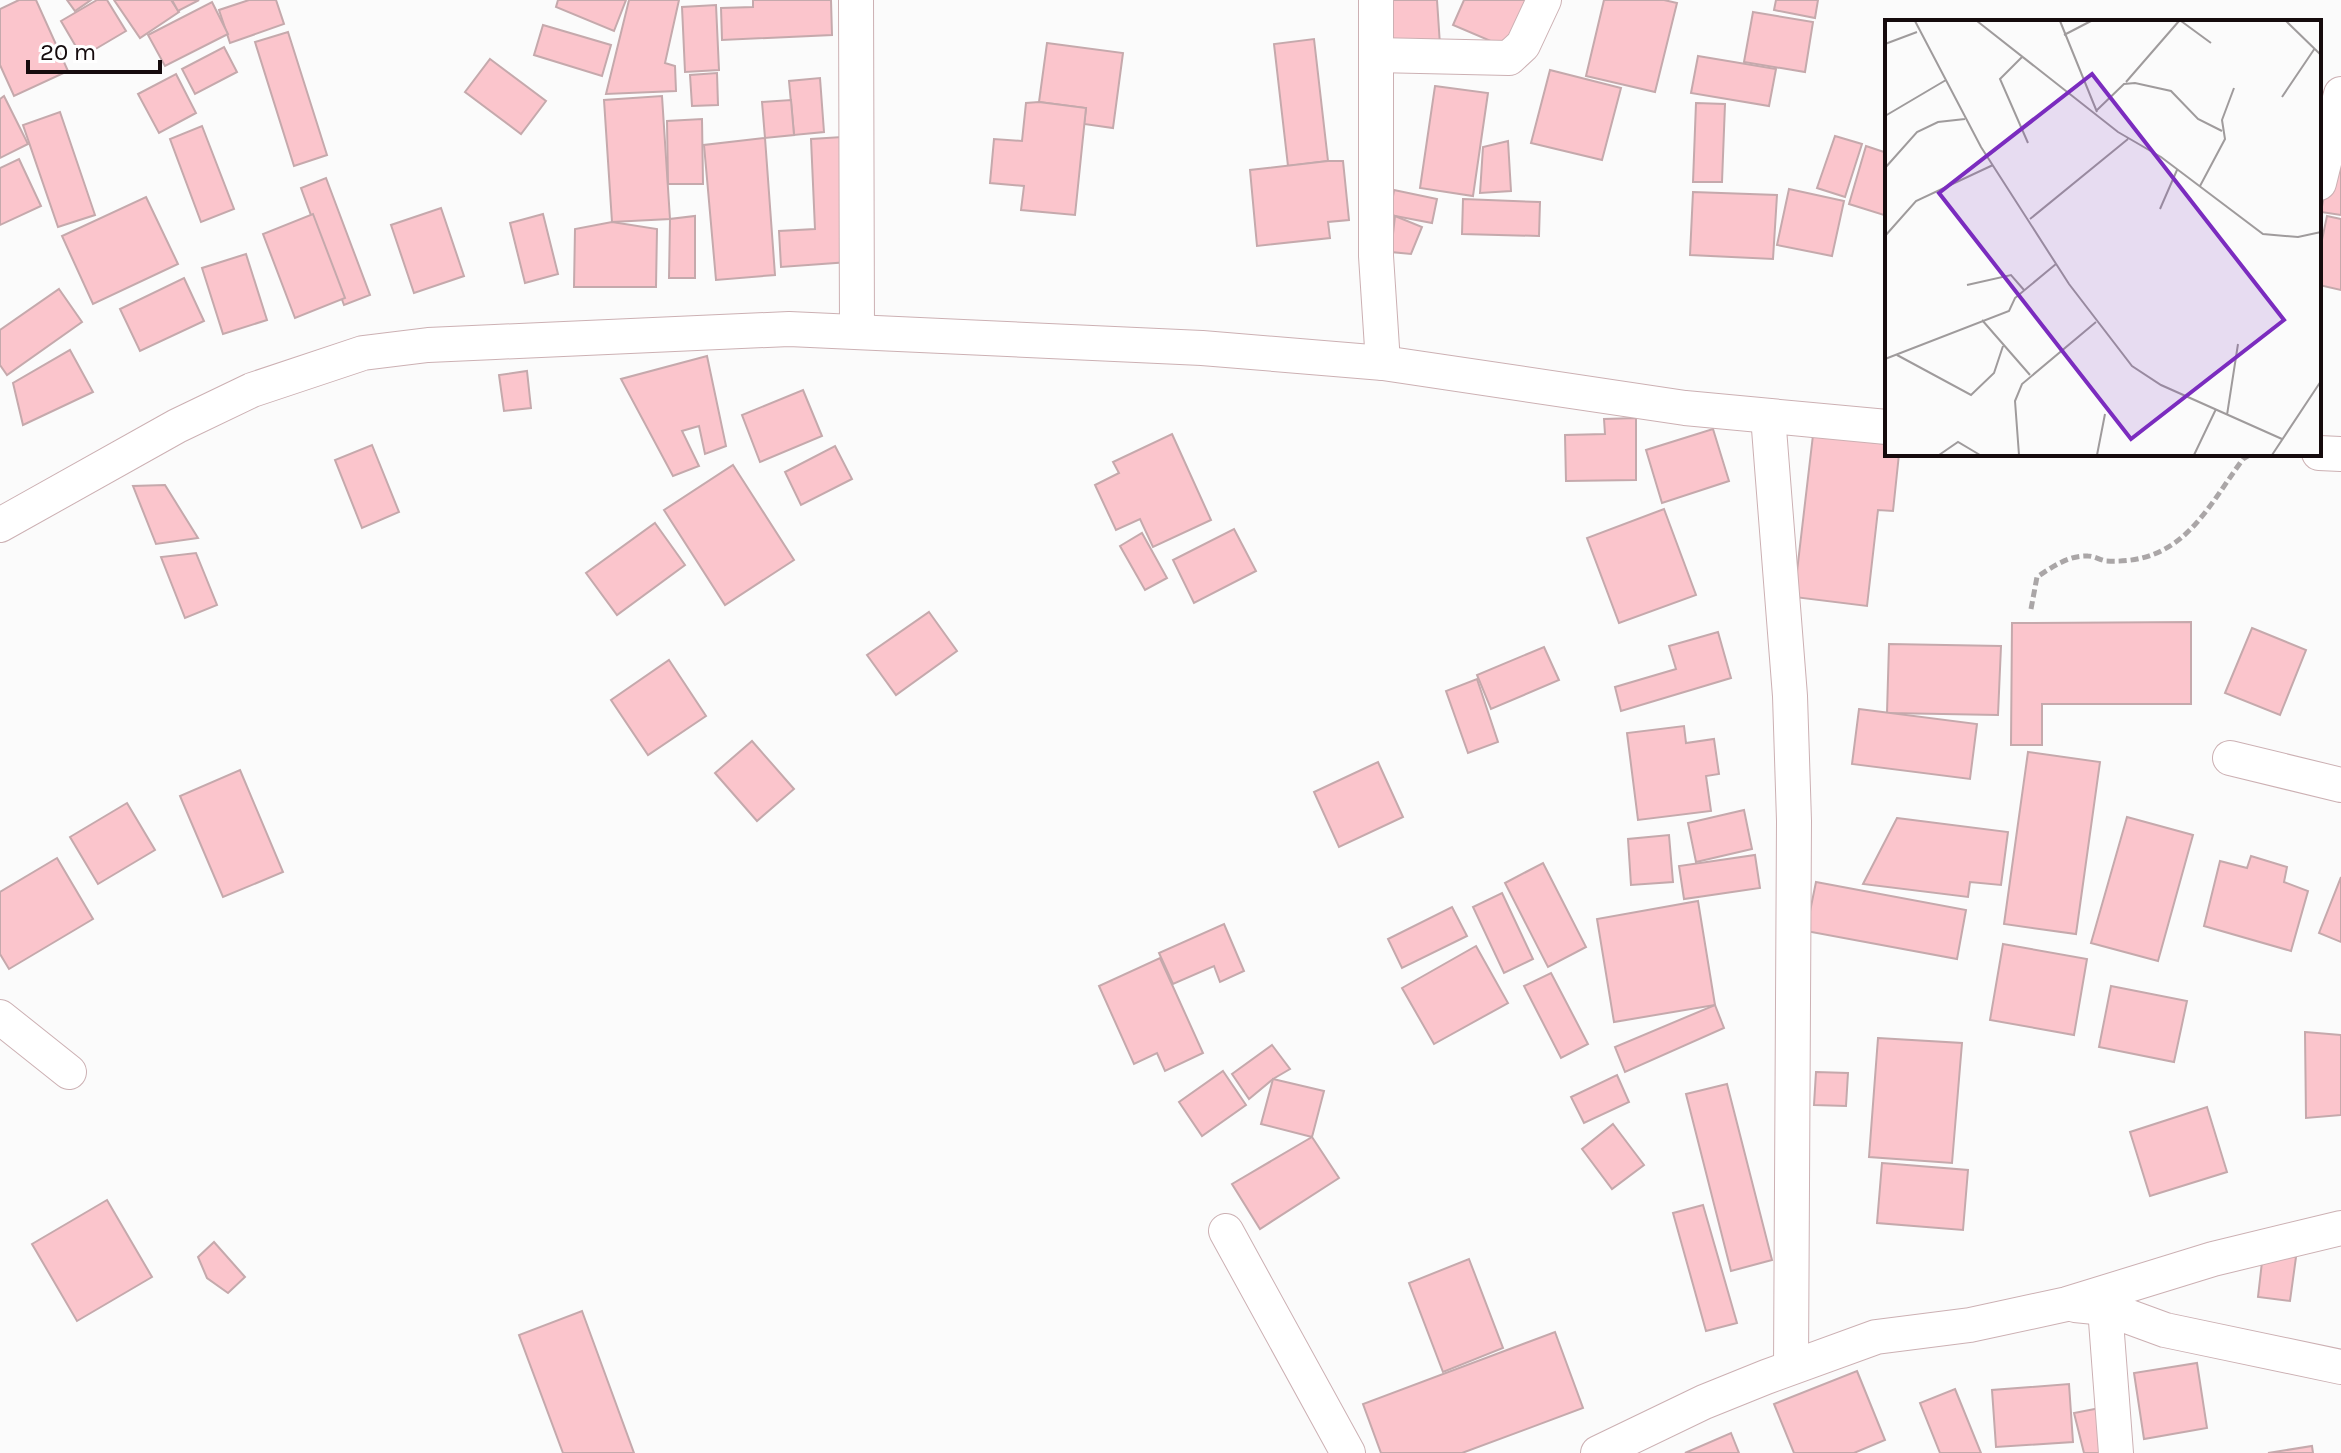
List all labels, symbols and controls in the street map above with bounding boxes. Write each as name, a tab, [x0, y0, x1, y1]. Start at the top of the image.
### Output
inset map	[1885, 20, 2321, 456]
scale bar	[28, 24, 160, 74]
text: 20 m	[40, 38, 96, 66]

